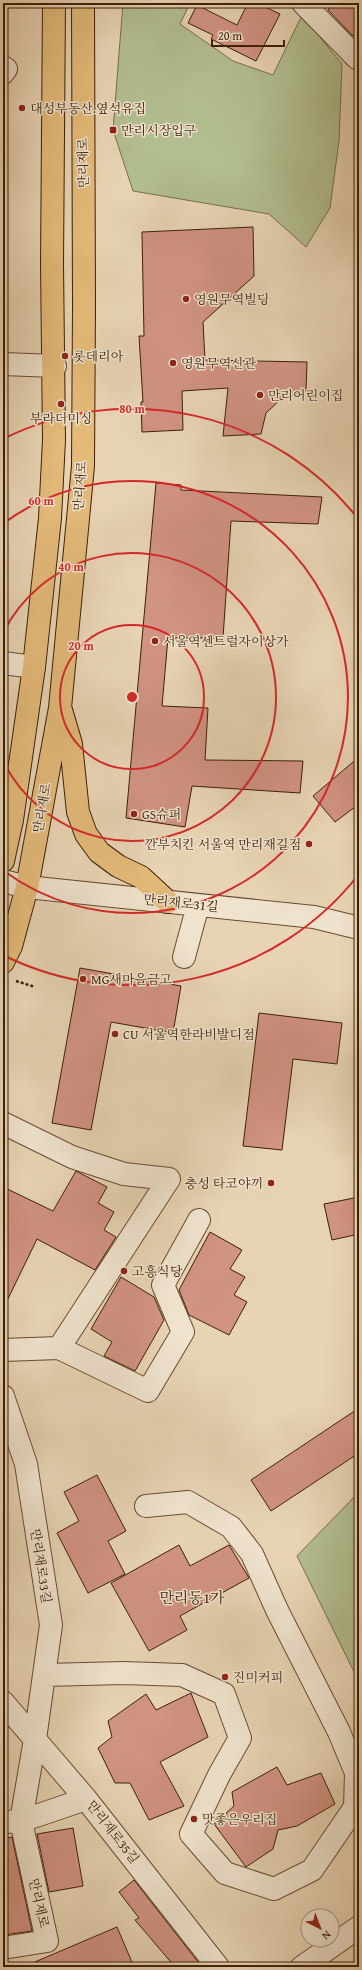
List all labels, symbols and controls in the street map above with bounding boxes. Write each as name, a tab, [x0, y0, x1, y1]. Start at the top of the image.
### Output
scale bar	[212, 22, 284, 48]
text: 20 m	[218, 27, 242, 44]
place label: 대성부동산.옆석유집	[30, 99, 146, 118]
marker: 대성부동산.옆석유집	[17, 103, 27, 113]
place label: 만리시장입구	[121, 121, 197, 140]
marker: 만리시장입구	[108, 125, 118, 135]
street label: 만리재로	[73, 137, 93, 188]
place label: 영원무역빌딩	[194, 290, 269, 309]
marker: 영원무역빌딩	[181, 294, 191, 304]
place label: 롯데리아	[73, 347, 124, 366]
marker: 롯데리아	[60, 351, 70, 361]
place label: 영원무역신관	[181, 354, 257, 373]
marker: 영원무역신관	[168, 358, 178, 368]
place label: 만리어린이집	[268, 386, 343, 405]
marker: 만리어린이집	[255, 390, 265, 400]
marker: 부라더미싱	[56, 399, 66, 409]
text: 80 m	[119, 400, 145, 417]
place label: 부라더미싱	[30, 409, 92, 428]
street label: 만리재로	[69, 460, 91, 512]
text: 60 m	[28, 492, 54, 509]
text: 40 m	[58, 558, 84, 575]
place label: 서울역센트럴자이상가	[163, 632, 289, 651]
marker: 서울역센트럴자이상가	[150, 636, 160, 646]
text: 20 m	[68, 637, 94, 654]
centre of rings	[125, 690, 139, 704]
street label: 만리재로	[28, 781, 56, 834]
place label: GS슈퍼	[142, 805, 181, 824]
marker: GS슈퍼	[129, 809, 139, 819]
place label: 깐부치킨 서울역 만리재길점	[145, 835, 301, 854]
marker: 깐부치킨 서울역 만리재길점	[304, 839, 314, 849]
street label: 만리재로31길	[143, 890, 219, 916]
place label: MG새마을금고	[91, 970, 173, 989]
marker: MG새마을금고	[78, 974, 88, 984]
place label: CU 서울역한라비발디점	[123, 1025, 255, 1044]
marker: CU 서울역한라비발디점	[110, 1029, 120, 1039]
place label: 충성 타코야끼	[185, 1174, 263, 1193]
marker: 충성 타코야끼	[266, 1178, 276, 1188]
place label: 고흥식당	[132, 1262, 183, 1281]
marker: 고흥식당	[119, 1266, 129, 1276]
street label: 만리재로33길	[26, 1527, 56, 1605]
district label: 만리동1가	[159, 1587, 225, 1608]
place label: 진미커피	[233, 1668, 283, 1687]
marker: 진미커피	[220, 1672, 230, 1682]
street label: 만리재로35길	[82, 1796, 144, 1868]
place label: 맛좋은우리집	[202, 1810, 277, 1829]
marker: 맛좋은우리집	[189, 1814, 199, 1824]
street label: 만리재로	[24, 1876, 54, 1930]
north arrow	[300, 1908, 340, 1948]
text: N	[318, 1927, 335, 1944]

